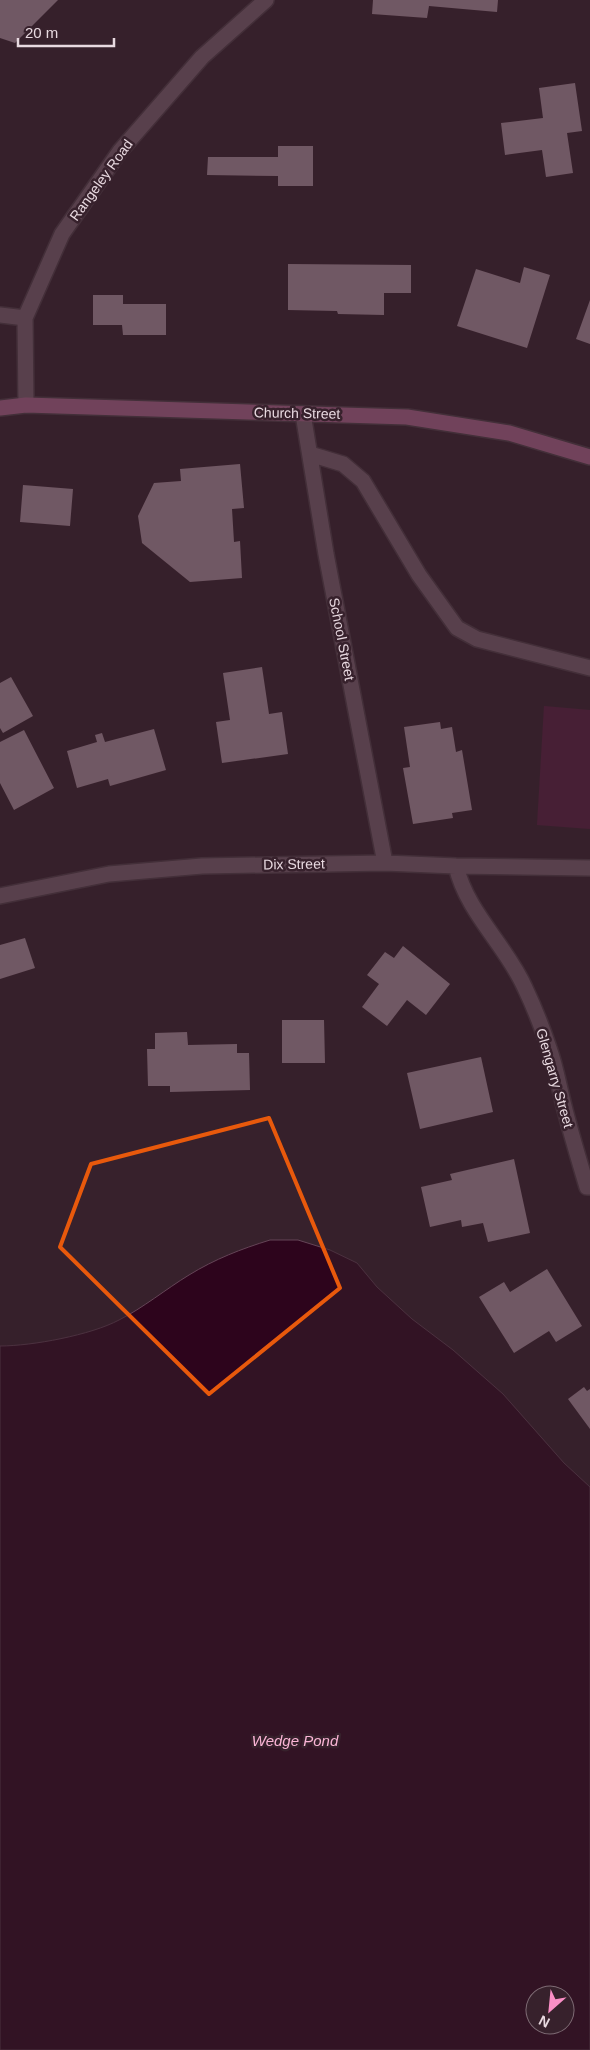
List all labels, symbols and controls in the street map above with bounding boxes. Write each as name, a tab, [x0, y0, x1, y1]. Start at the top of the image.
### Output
scale bar	[18, 15, 114, 47]
text: 20 m	[25, 24, 58, 41]
street label: Rangeley Road	[66, 136, 136, 224]
street label: Church Street	[254, 404, 340, 422]
street label: School Street	[326, 596, 358, 682]
street label: Dix Street	[263, 855, 325, 873]
street label: Glengarry Street	[533, 1026, 577, 1130]
water label: Wedge Pond	[252, 1732, 339, 1749]
north arrow	[525, 1985, 575, 2035]
text: N	[536, 2012, 552, 2031]

